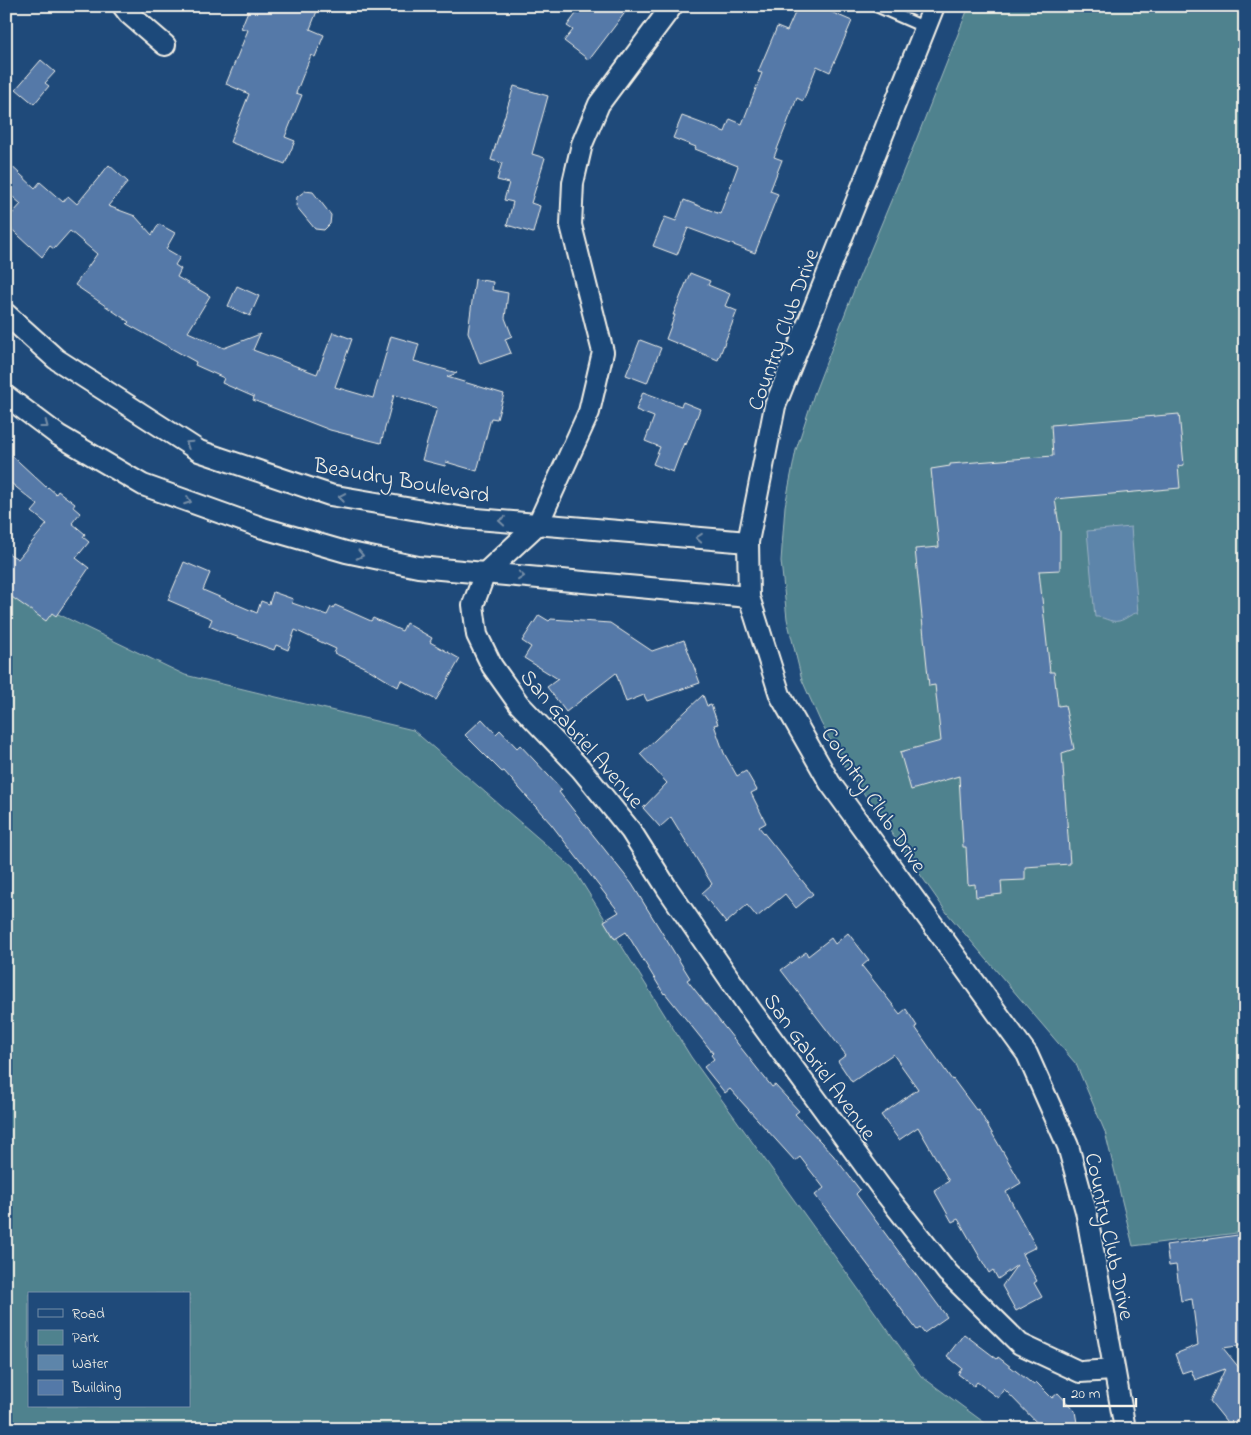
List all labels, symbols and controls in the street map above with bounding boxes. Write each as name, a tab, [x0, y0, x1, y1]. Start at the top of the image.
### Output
street label: Country Club Drive	[741, 244, 830, 416]
one-way arrow	[39, 420, 48, 428]
one-way arrow	[185, 441, 194, 450]
street label: Beaudry Boulevard	[310, 451, 492, 514]
one-way arrow	[337, 492, 346, 502]
one-way arrow	[183, 495, 192, 505]
one-way arrow	[498, 516, 506, 527]
one-way arrow	[695, 533, 703, 544]
one-way arrow	[355, 549, 364, 560]
one-way arrow	[517, 570, 525, 581]
street label: San Gabriel Avenue	[511, 663, 650, 817]
street label: Country Club Drive	[811, 721, 933, 881]
street label: San Gabriel Avenue	[754, 987, 883, 1148]
street label: Country Club Drive	[1074, 1150, 1141, 1324]
legend	[28, 1292, 190, 1408]
text: Road	[72, 1303, 105, 1325]
text: Park	[72, 1327, 100, 1349]
text: Water	[72, 1353, 108, 1375]
scale bar	[1064, 1375, 1136, 1407]
text: Building	[71, 1377, 121, 1400]
text: 20 m	[1071, 1383, 1101, 1405]

